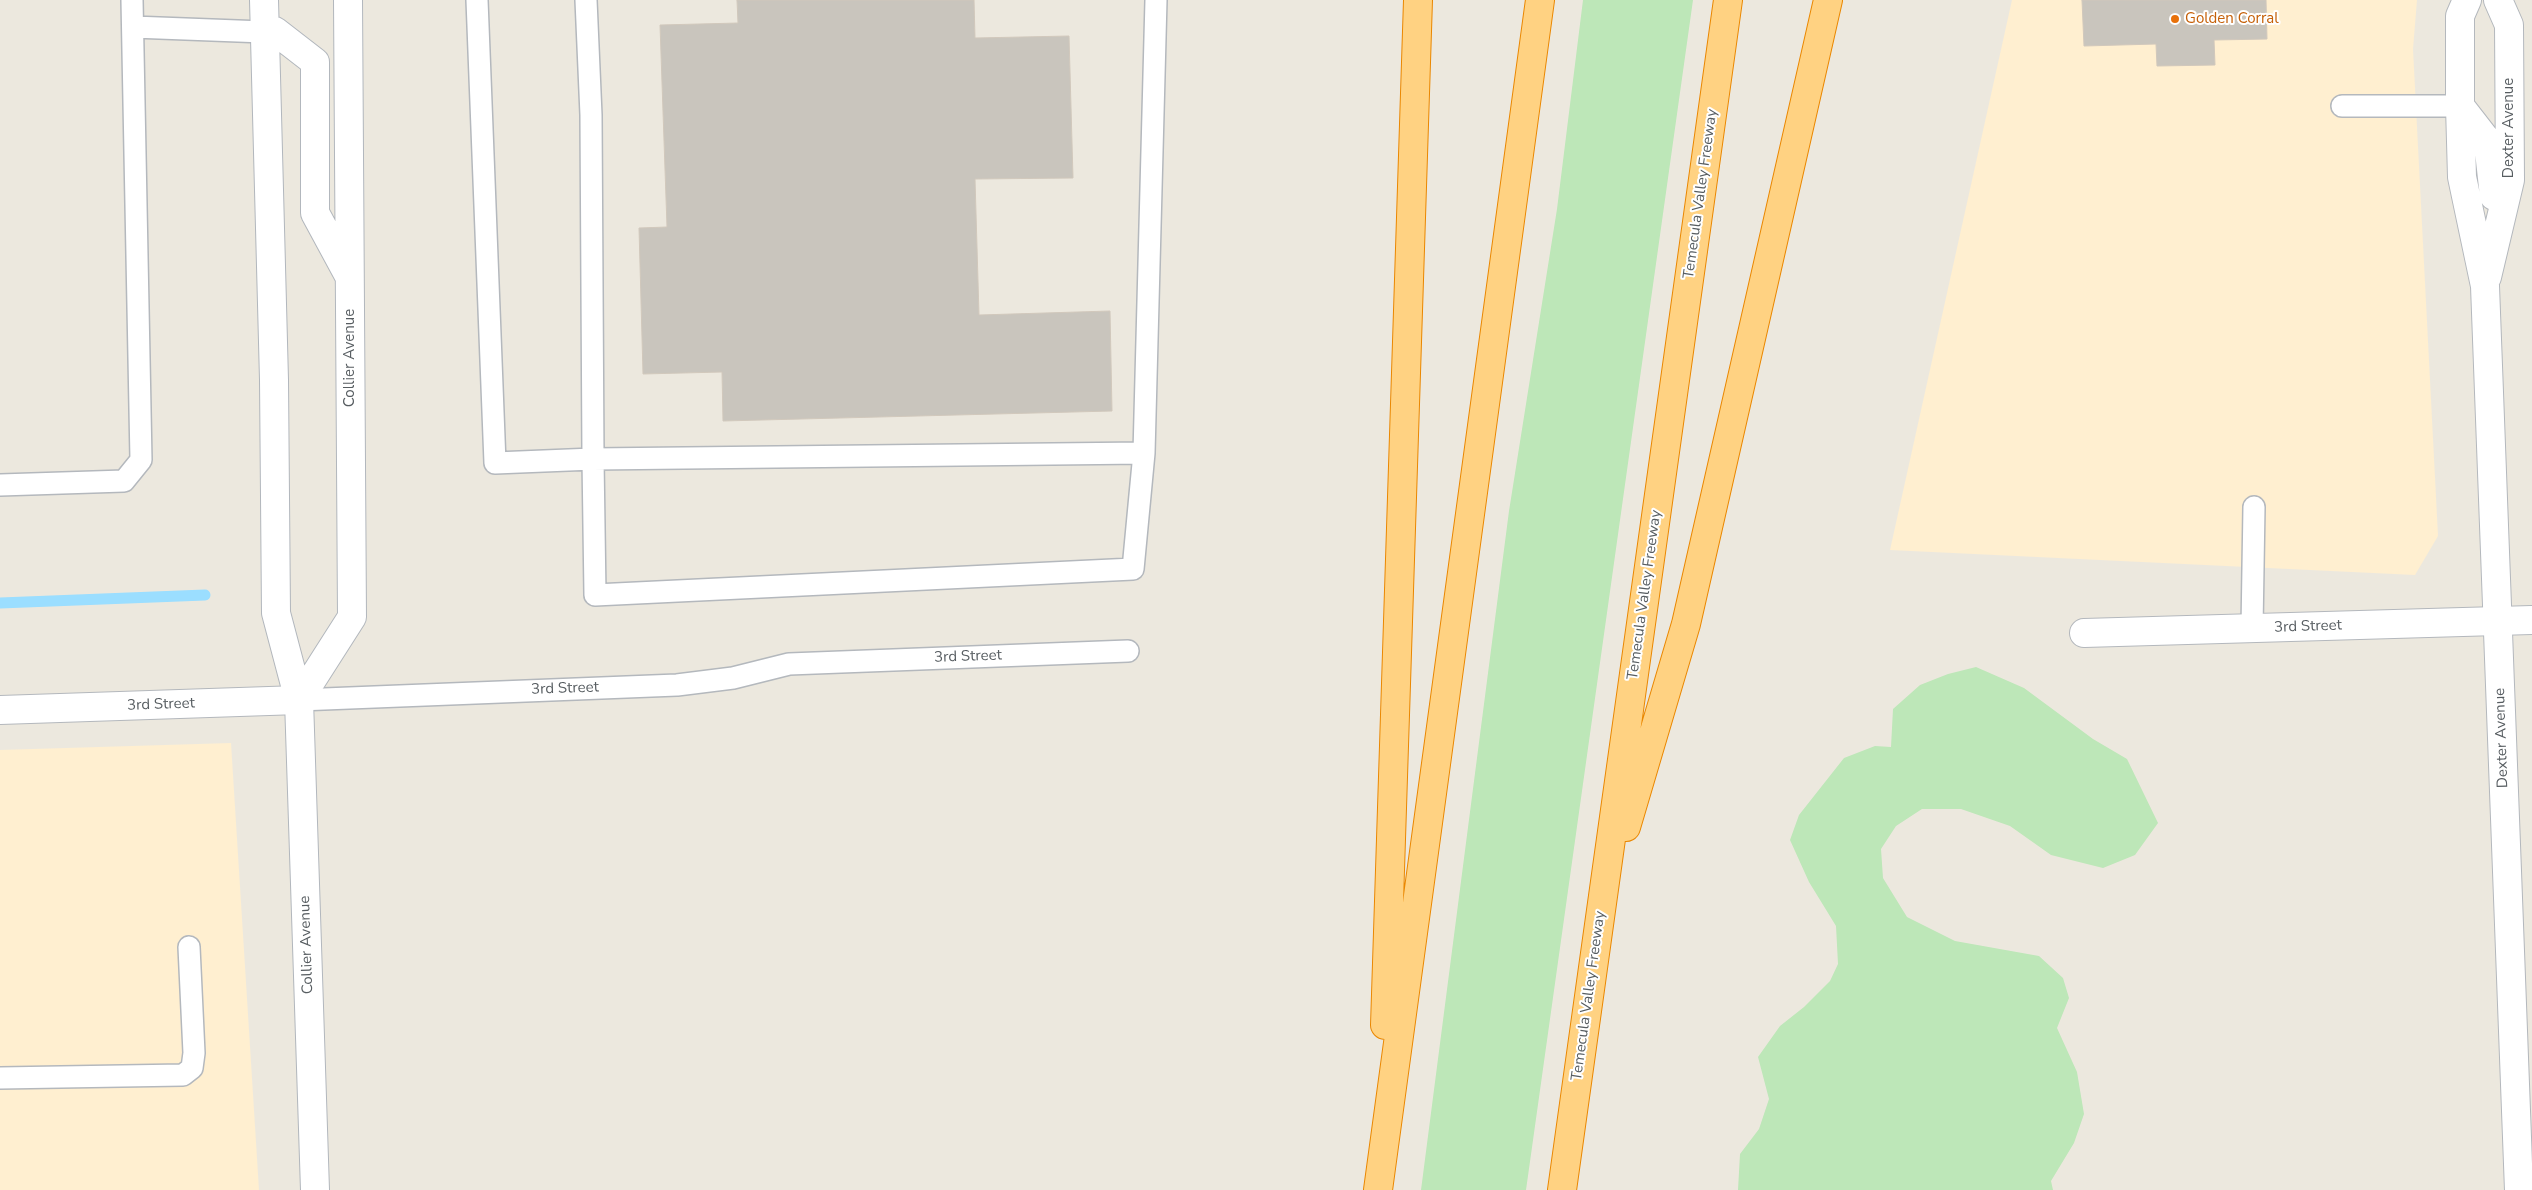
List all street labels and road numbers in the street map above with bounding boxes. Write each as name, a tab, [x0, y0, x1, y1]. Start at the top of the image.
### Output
street label: Dexter Avenue	[2500, 78, 2518, 178]
street label: Temecula Valley Freeway	[1680, 108, 1722, 280]
street label: Collier Avenue	[341, 309, 359, 407]
street label: Temecula Valley Freeway	[1624, 509, 1666, 681]
street label: 3rd Street	[2274, 617, 2342, 637]
street label: 3rd Street	[934, 647, 1002, 667]
street label: 3rd Street	[531, 679, 599, 699]
street label: Dexter Avenue	[2491, 688, 2513, 788]
street label: 3rd Street	[127, 695, 195, 715]
street label: Collier Avenue	[296, 895, 318, 995]
street label: Temecula Valley Freeway	[1568, 910, 1610, 1082]

